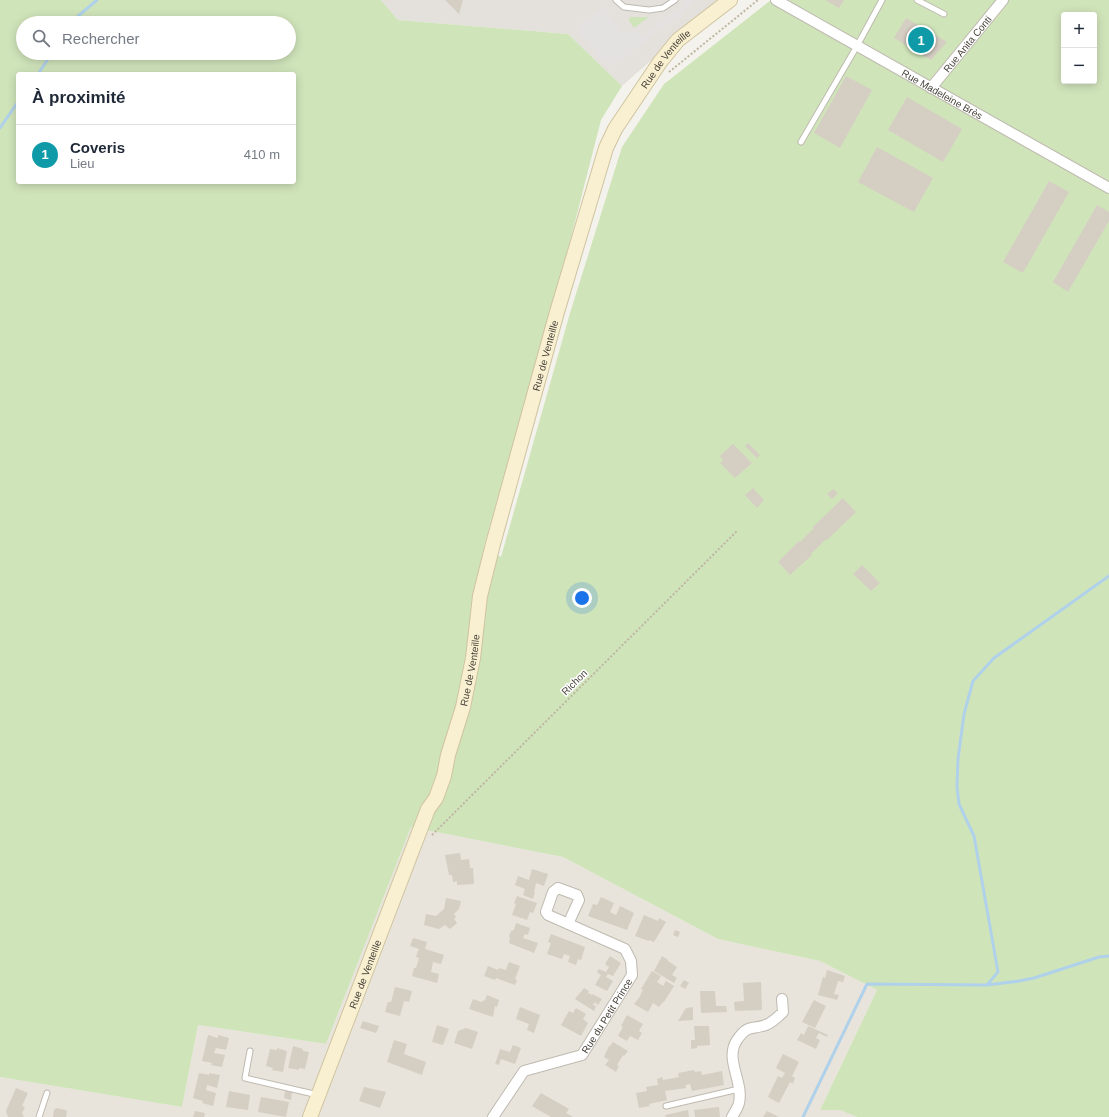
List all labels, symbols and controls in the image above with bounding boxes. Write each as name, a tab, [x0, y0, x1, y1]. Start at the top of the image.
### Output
map controls	[1061, 12, 1097, 84]
button: +	[1061, 12, 1097, 48]
street label: Rue Anita Conti	[941, 14, 994, 75]
search box	[16, 16, 296, 60]
pin: 1	[908, 25, 934, 55]
icon: search	[30, 27, 52, 49]
street label: Rue de Venteille	[639, 27, 693, 91]
text: Rechercher	[62, 30, 140, 47]
button: −	[1061, 48, 1097, 84]
street label: Rue Madeleine Brès	[900, 67, 984, 121]
text: À proximité	[32, 88, 126, 107]
text: Coveris	[70, 139, 125, 156]
text: 1	[41, 147, 49, 162]
text: 410 m	[244, 147, 280, 162]
text: Lieu	[70, 156, 95, 171]
street label: Rue de Venteille	[530, 319, 561, 392]
your location	[572, 588, 592, 608]
street label: Rue de Venteille	[458, 633, 482, 707]
street label: Richon	[559, 667, 589, 697]
street label: Rue de Venteille	[347, 938, 384, 1010]
street label: Rue du Petit Prince	[579, 976, 635, 1055]

